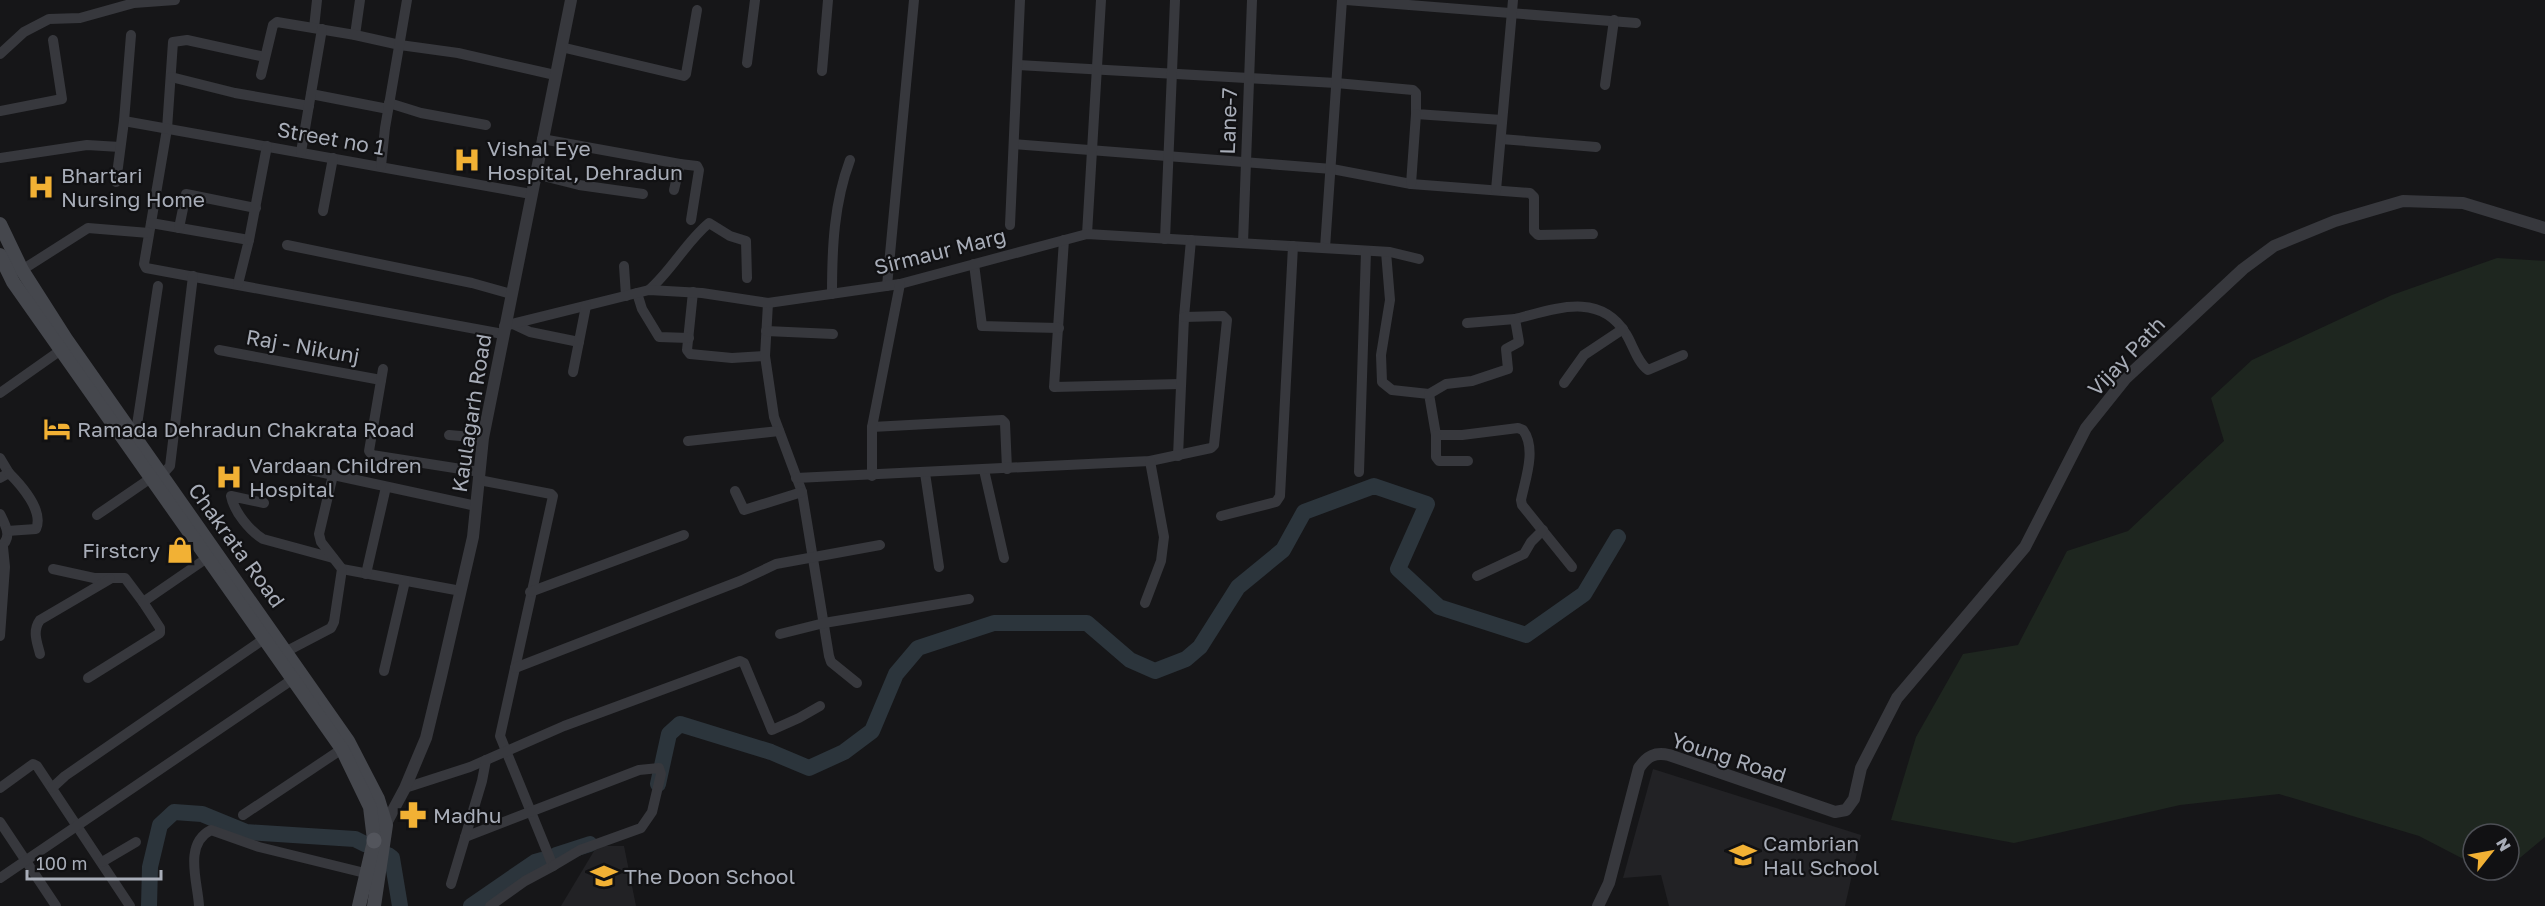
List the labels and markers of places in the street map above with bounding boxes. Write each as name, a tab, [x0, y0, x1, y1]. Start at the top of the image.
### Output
place label: Vishal Eye Hospital, Dehradun	[487, 135, 683, 185]
hospital icon: Vishal Eye Hospital, Dehradun	[452, 145, 482, 175]
place label: Bhartari Nursing Home	[61, 162, 205, 212]
hospital icon: Bhartari Nursing Home	[26, 172, 56, 202]
hotel icon: Ramada Dehradun Chakrata Road	[42, 414, 72, 444]
place label: Ramada Dehradun Chakrata Road	[77, 416, 414, 442]
place label: Vardaan Children Hospital	[249, 452, 422, 502]
hospital icon: Vardaan Children Hospital	[214, 462, 244, 492]
shop icon: Firstcry	[165, 535, 195, 565]
place label: Firstcry	[82, 537, 160, 563]
pharmacy icon: Madhu	[398, 800, 428, 830]
place label: Madhu	[433, 802, 501, 828]
place label: Cambrian Hall School	[1763, 830, 1879, 880]
school or university icon: Cambrian Hall School	[1728, 840, 1758, 870]
school or university icon: The Doon School	[589, 861, 619, 891]
place label: The Doon School	[624, 863, 795, 889]

